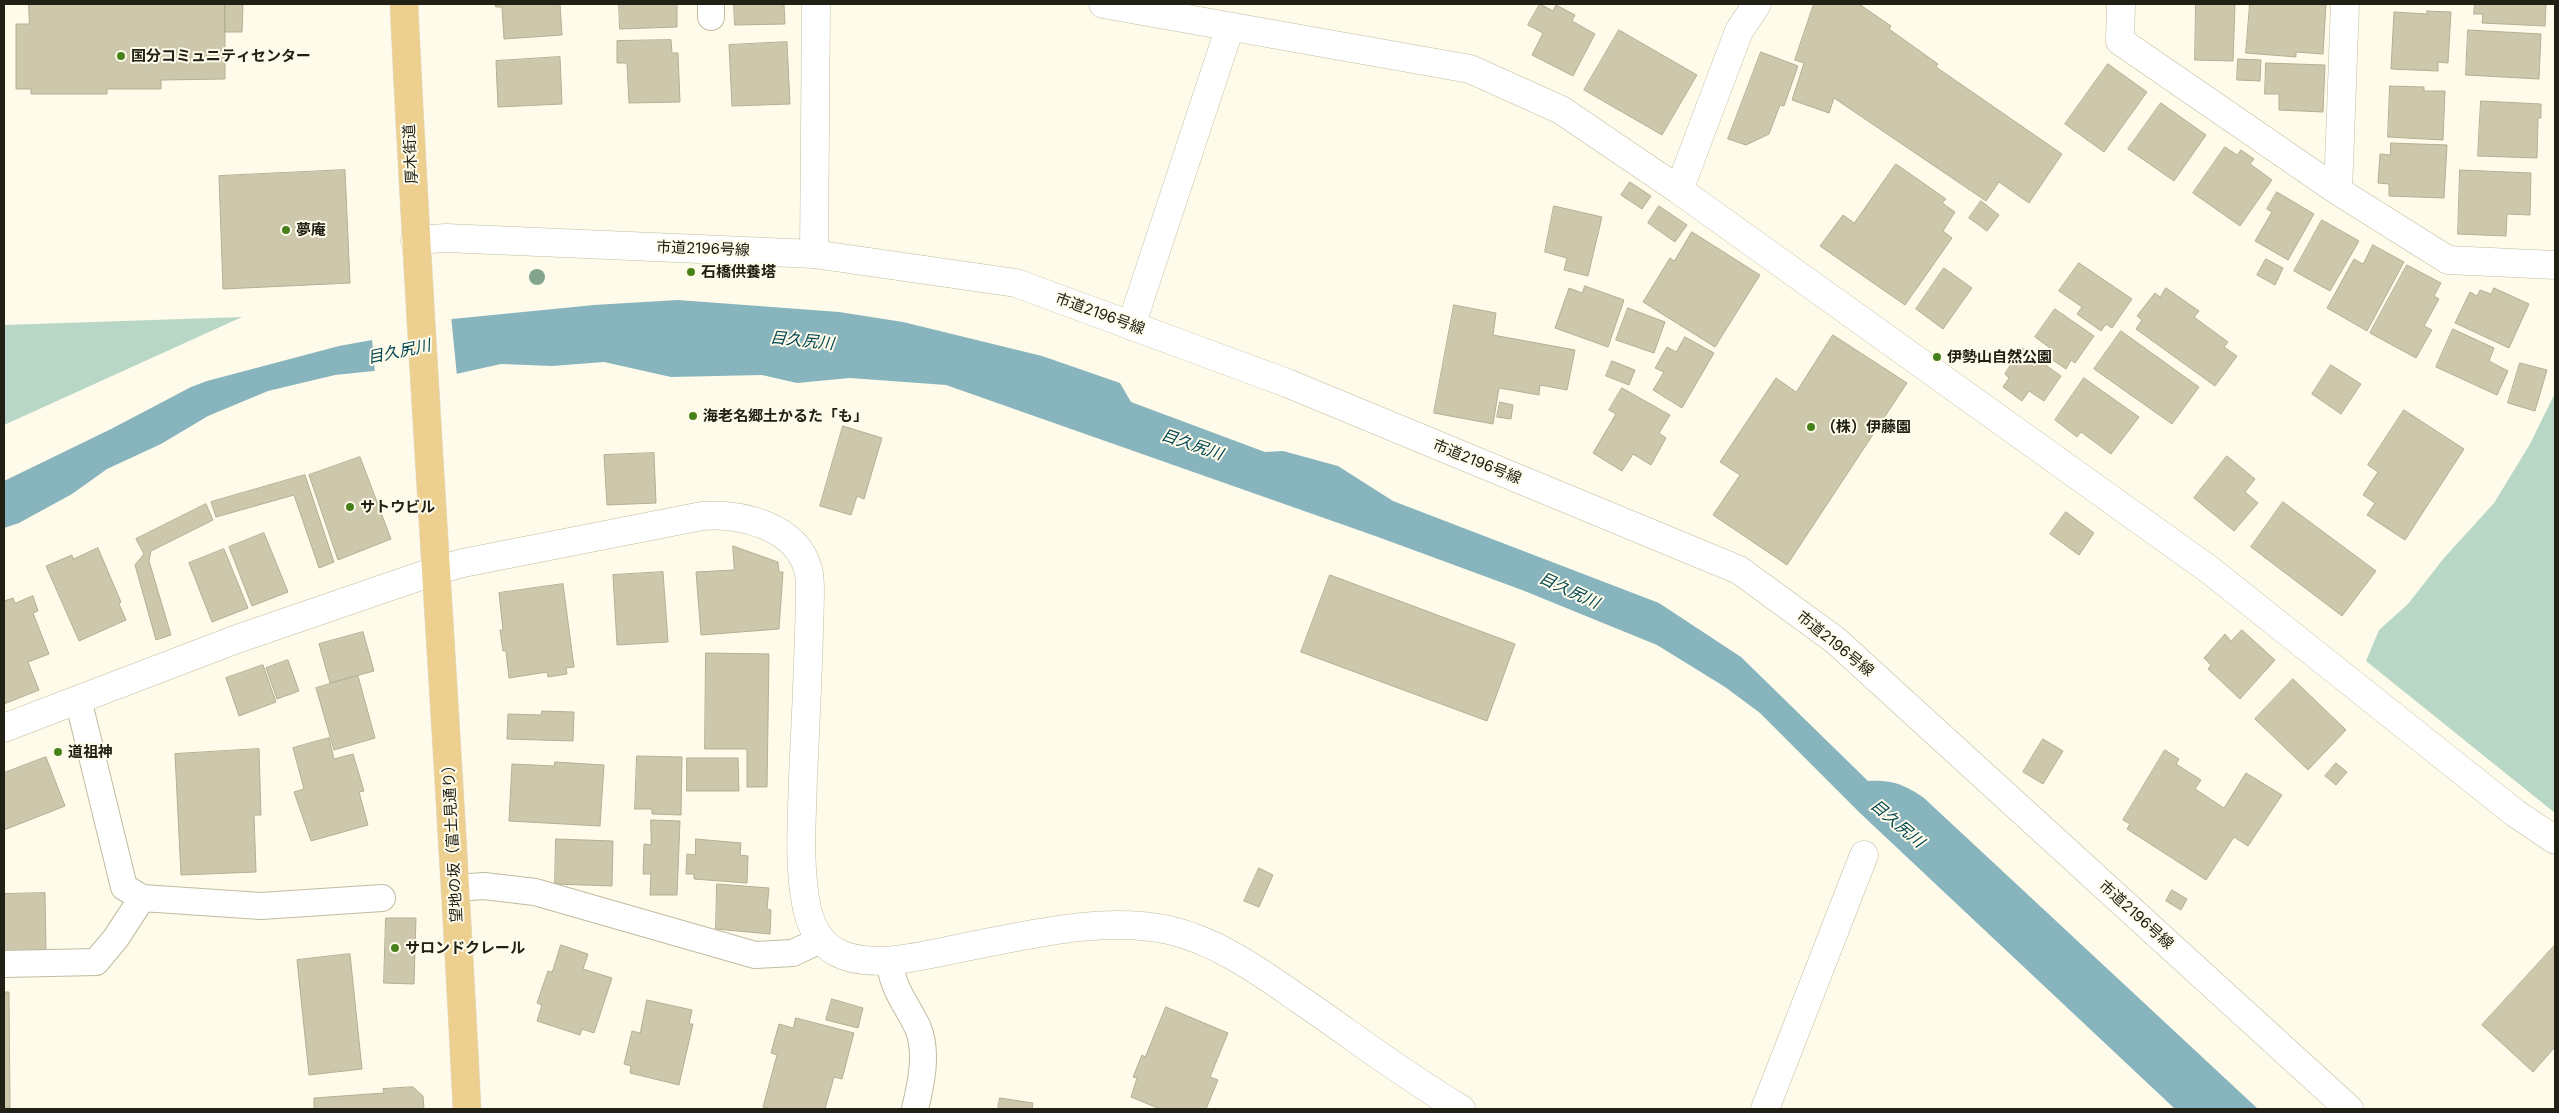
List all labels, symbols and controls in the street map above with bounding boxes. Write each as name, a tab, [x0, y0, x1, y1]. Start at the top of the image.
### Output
place label: 国分コミュニティセンター	[131, 47, 311, 65]
marker: 国分コミュニティセンター	[115, 50, 127, 62]
street label: 厚木街道	[400, 124, 422, 184]
place label: 夢庵	[296, 221, 326, 239]
marker: 夢庵	[280, 224, 292, 236]
street label: 市道2196号線	[656, 238, 750, 260]
place label: 石橋供養塔	[701, 263, 776, 281]
marker: 石橋供養塔	[685, 266, 697, 278]
street label: 市道2196号線	[1053, 289, 1147, 339]
water label: 目久尻川	[769, 328, 835, 354]
water label: 目久尻川	[366, 336, 432, 368]
place label: 伊勢山自然公園	[1947, 348, 2052, 366]
marker: 伊勢山自然公園	[1931, 351, 1943, 363]
place label: 海老名郷土かるた「も」	[703, 407, 868, 425]
marker: 海老名郷土かるた「も」	[687, 410, 699, 422]
place label: （株）伊藤園	[1821, 418, 1911, 436]
marker: （株）伊藤園	[1805, 421, 1817, 433]
water label: 目久尻川	[1159, 426, 1225, 464]
street label: 市道2196号線	[1430, 436, 1524, 488]
place label: サトウビル	[360, 498, 435, 516]
marker: サトウビル	[344, 501, 356, 513]
water label: 目久尻川	[1536, 569, 1602, 613]
street label: 市道2196号線	[1793, 607, 1877, 681]
place label: 道祖神	[68, 743, 113, 761]
marker: 道祖神	[52, 746, 64, 758]
street label: 望地の坂（富士見通り）	[440, 757, 466, 923]
water label: 目久尻川	[1866, 796, 1928, 852]
street label: 市道2196号線	[2095, 877, 2177, 953]
place label: サロンドクレール	[405, 939, 525, 957]
marker: サロンドクレール	[389, 942, 401, 954]

